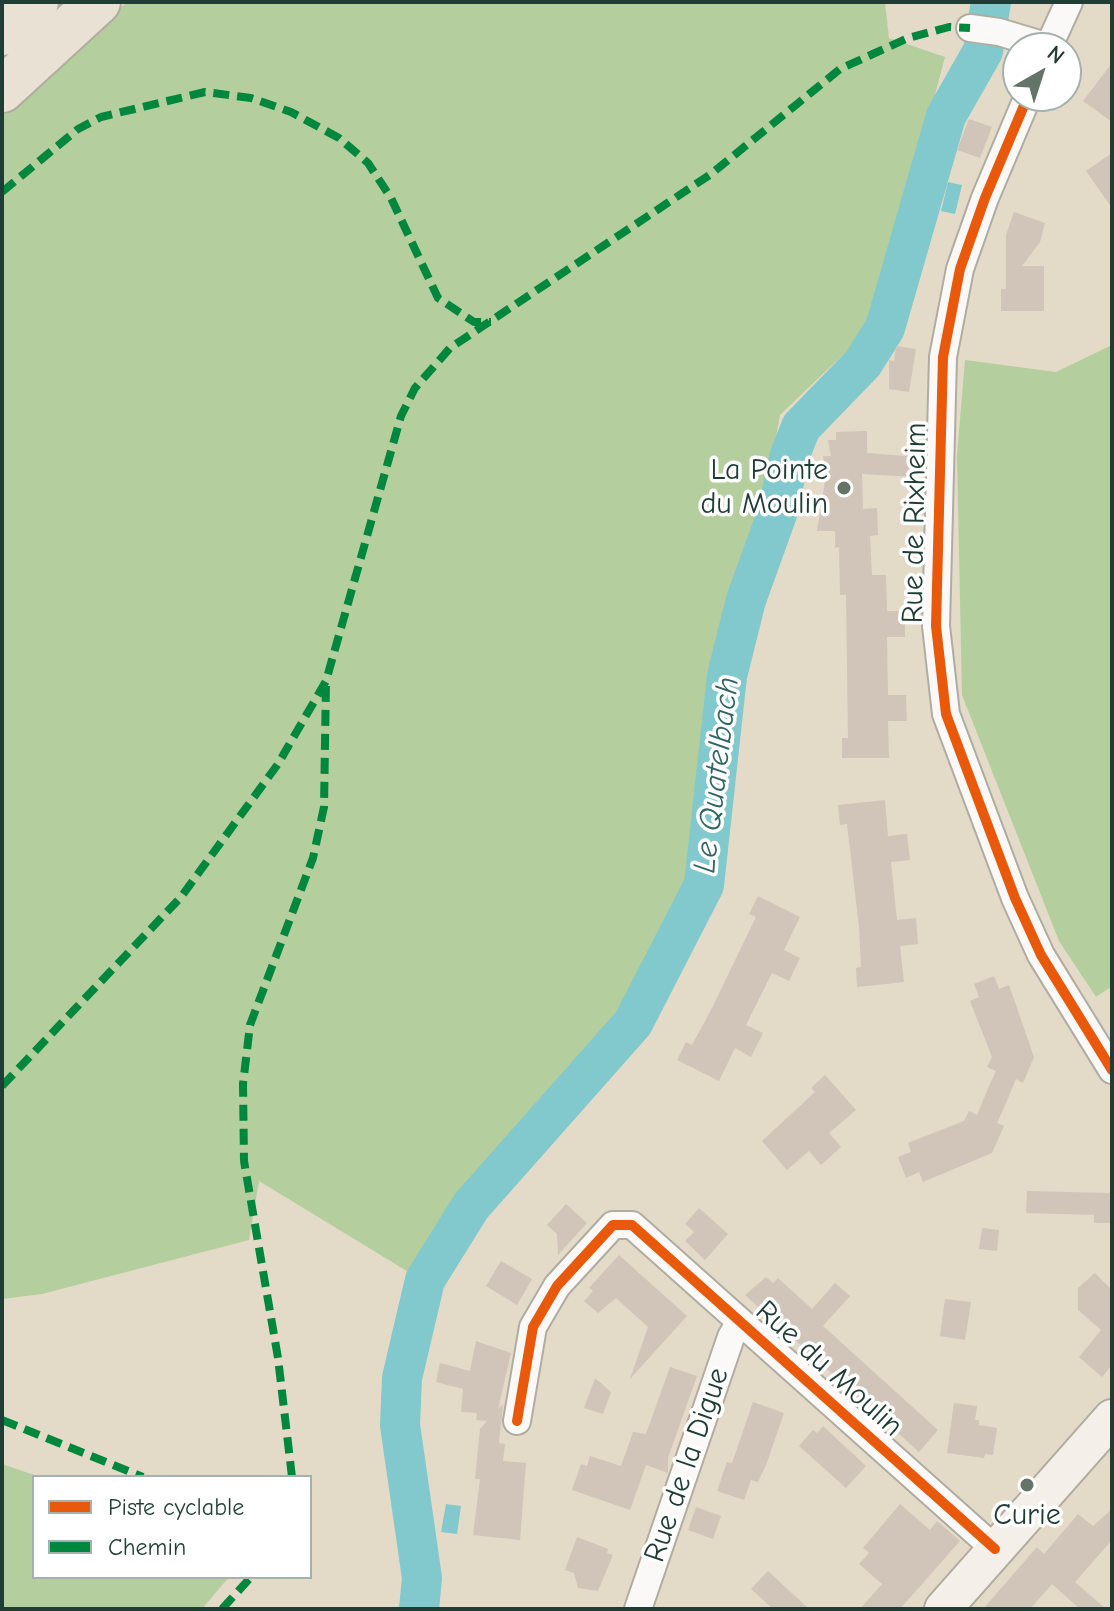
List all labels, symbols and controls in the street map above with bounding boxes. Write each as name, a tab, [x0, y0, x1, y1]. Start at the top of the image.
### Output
north arrow	[1002, 32, 1082, 112]
text: N	[1042, 40, 1070, 70]
street label: Rue de Rixheim	[895, 422, 935, 624]
place label: La Pointe du Moulin	[700, 453, 828, 524]
marker: La Pointe du Moulin	[835, 479, 853, 497]
water label: Le Quatelbach	[686, 675, 748, 875]
street label: Rue du Moulin	[748, 1293, 910, 1445]
street label: Rue de la Digue	[637, 1363, 737, 1567]
legend	[32, 1475, 312, 1579]
marker: Curie	[1018, 1476, 1036, 1494]
text: Piste cyclable	[108, 1493, 244, 1521]
place label: Curie	[993, 1498, 1061, 1534]
text: Chemin	[108, 1533, 186, 1561]

